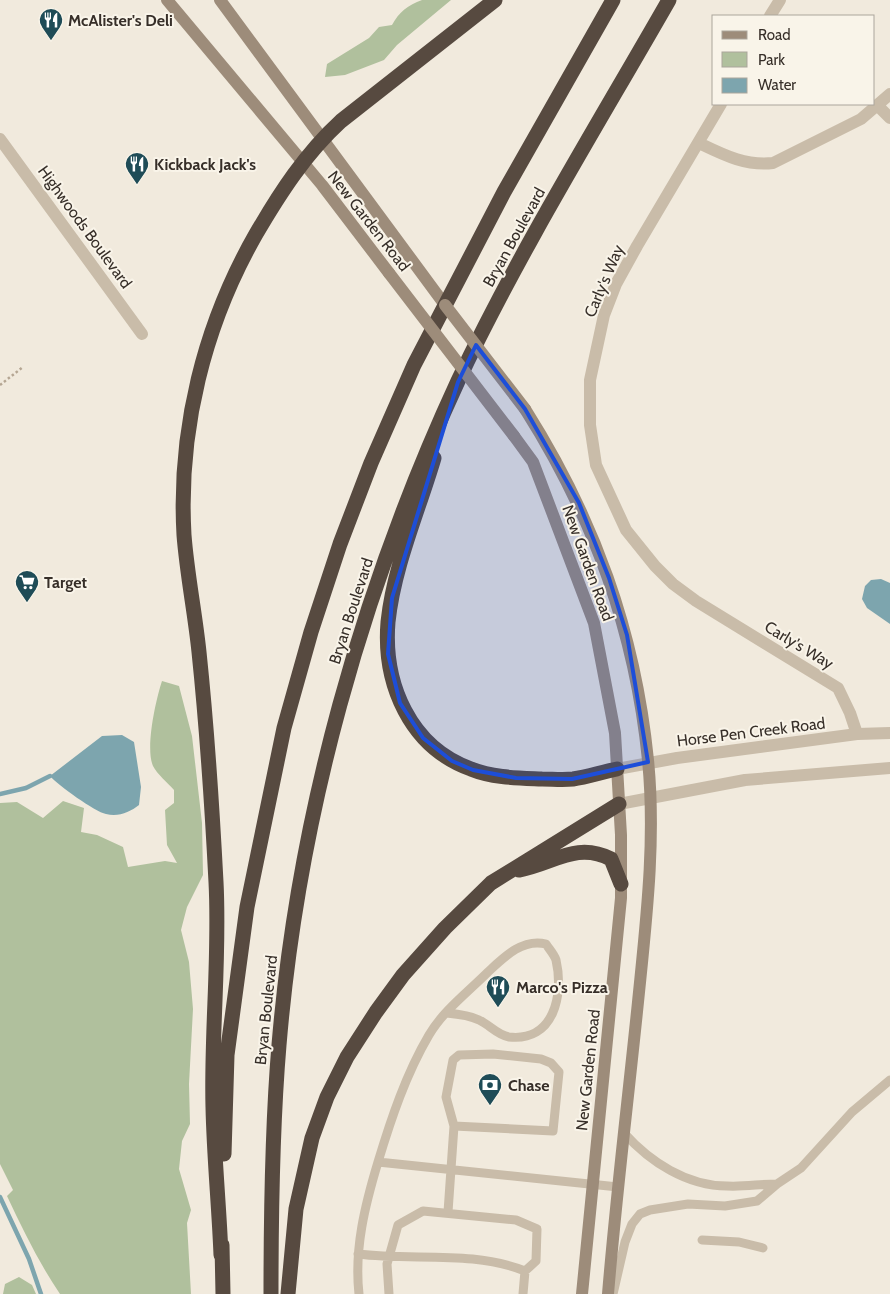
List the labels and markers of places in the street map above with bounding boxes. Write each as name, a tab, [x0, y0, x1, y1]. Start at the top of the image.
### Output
restaurant icon: McAlister's Deli	[38, 7, 64, 41]
place label: McAlister's Deli	[68, 11, 173, 30]
restaurant icon: Kickback Jack's	[124, 151, 150, 185]
place label: Kickback Jack's	[154, 155, 256, 174]
supermarket icon: Target	[14, 569, 40, 603]
place label: Target	[44, 573, 87, 592]
restaurant icon: Marco's Pizza	[485, 974, 511, 1008]
place label: Marco's Pizza	[516, 978, 608, 997]
bank icon: Chase	[477, 1072, 503, 1106]
place label: Chase	[508, 1076, 550, 1095]

